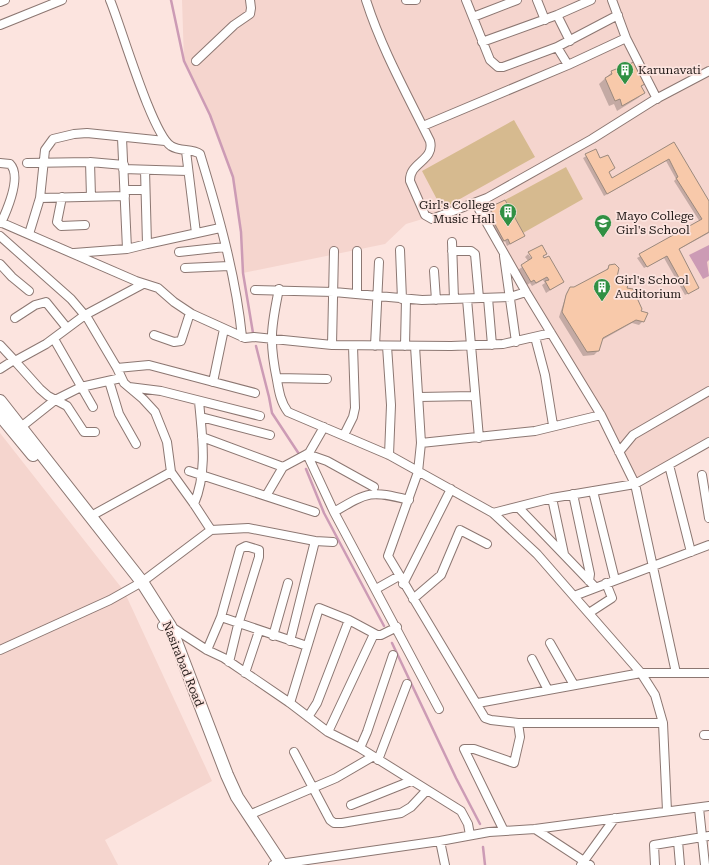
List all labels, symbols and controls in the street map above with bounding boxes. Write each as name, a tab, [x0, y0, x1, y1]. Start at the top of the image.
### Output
building icon: Karunavati	[615, 60, 635, 85]
place label: Karunavati	[638, 63, 701, 77]
place label: Girl's College Music Hall	[419, 198, 495, 226]
building icon: Girl's College Music Hall	[498, 202, 518, 227]
place label: Mayo College Girl's School	[616, 209, 694, 237]
school or university icon: Mayo College Girl's School	[593, 213, 613, 238]
place label: Girl's School Auditorium	[615, 273, 689, 301]
building icon: Girl's School Auditorium	[592, 277, 612, 302]
street label: Nasirabad Road	[159, 619, 207, 709]

